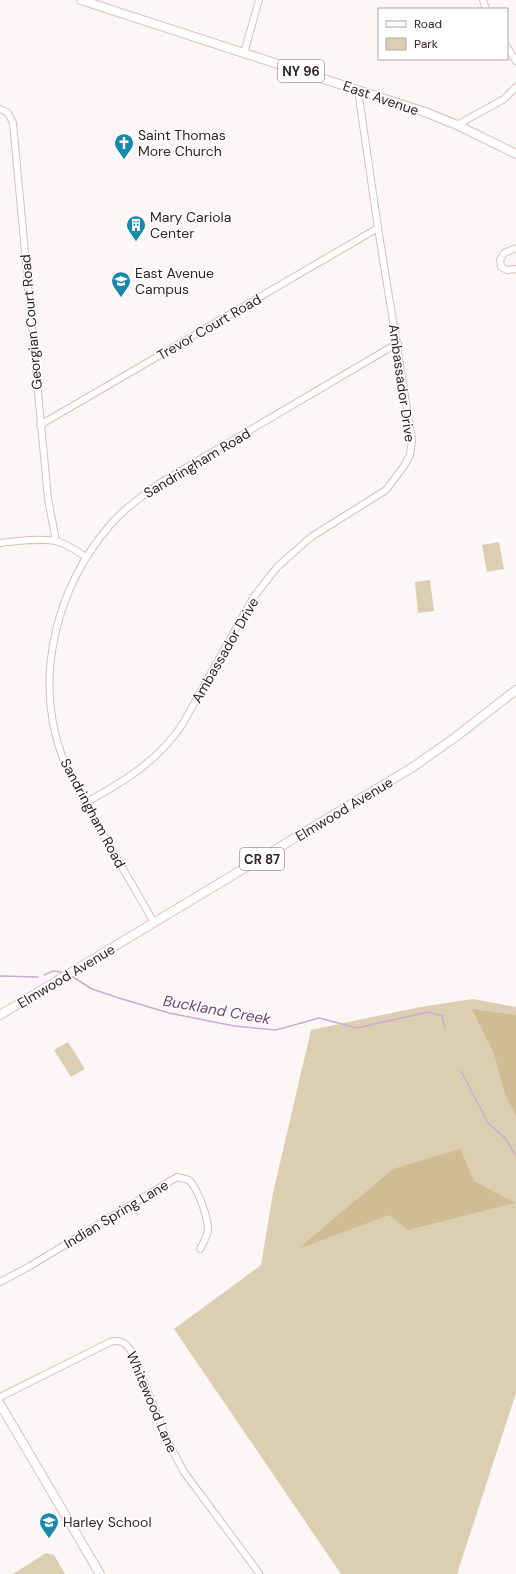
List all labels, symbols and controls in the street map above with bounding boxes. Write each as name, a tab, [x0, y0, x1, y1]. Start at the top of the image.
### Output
legend	[378, 8, 508, 60]
text: Road	[414, 16, 442, 32]
text: Park	[414, 36, 438, 52]
road number: NY 96	[278, 60, 324, 82]
street label: East Avenue	[341, 77, 421, 119]
place label: Saint Thomas More Church	[138, 126, 226, 160]
church icon: Saint Thomas More Church	[113, 132, 135, 160]
place label: Mary Cariola Center	[150, 208, 231, 242]
building icon: Mary Cariola Center	[125, 214, 147, 242]
street label: Georgian Court Road	[16, 254, 46, 390]
place label: East Avenue Campus	[135, 264, 214, 298]
school or university icon: East Avenue Campus	[110, 270, 132, 298]
street label: Trevor Court Road	[154, 290, 264, 364]
street label: Ambassador Drive	[385, 323, 419, 443]
street label: Sandringham Road	[140, 424, 254, 502]
street label: Ambassador Drive	[187, 594, 263, 706]
street label: Sandringham Road	[57, 755, 129, 871]
street label: Elmwood Avenue	[292, 773, 396, 845]
road number: CR 87	[240, 848, 284, 870]
street label: Elmwood Avenue	[14, 940, 118, 1012]
water label: Buckland Creek	[162, 991, 273, 1029]
street label: Indian Spring Lane	[60, 1176, 172, 1252]
street label: Whitewood Lane	[123, 1349, 181, 1455]
school or university icon: Harley School	[38, 1511, 60, 1539]
place label: Harley School	[63, 1513, 152, 1531]

